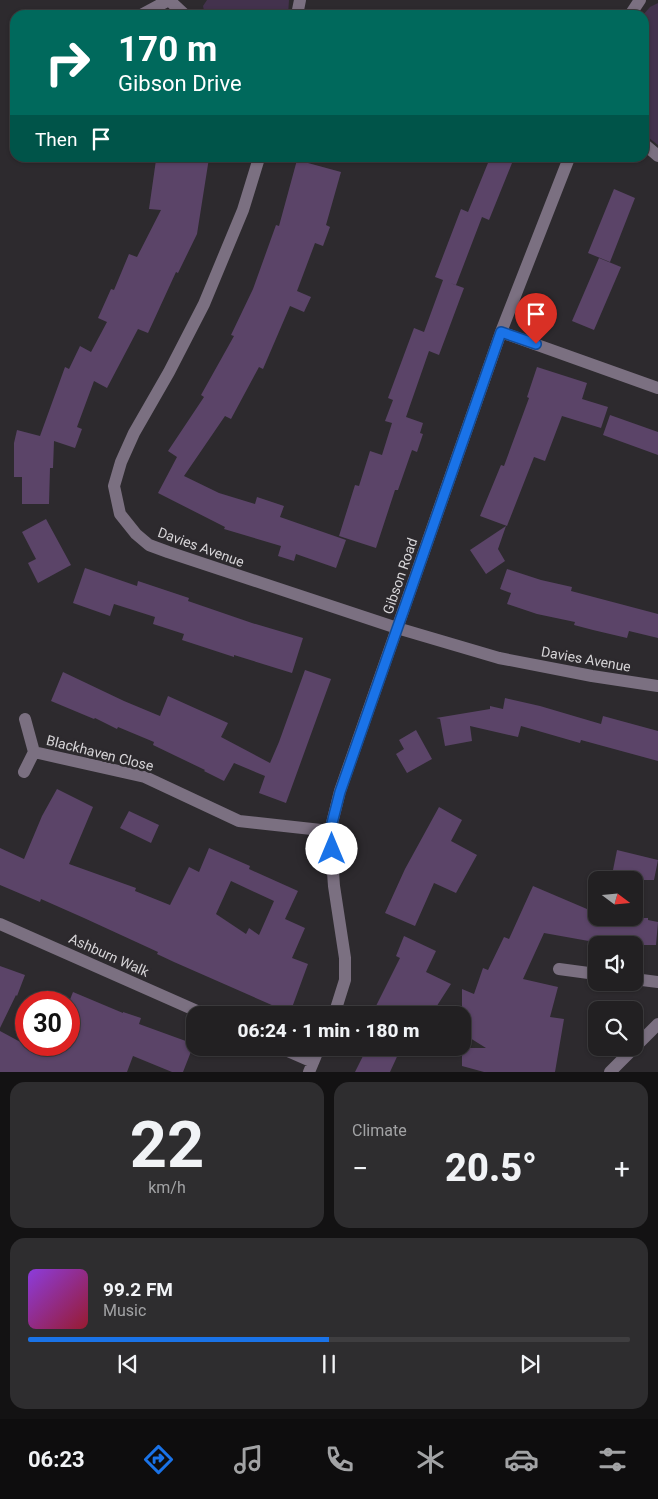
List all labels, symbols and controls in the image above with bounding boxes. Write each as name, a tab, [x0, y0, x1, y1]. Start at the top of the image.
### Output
text: 170 m	[118, 29, 217, 70]
icon: right	[35, 30, 100, 95]
text: Gibson Drive	[118, 71, 242, 96]
icon: arrive	[87, 125, 115, 153]
text: Then	[35, 128, 77, 151]
pin	[515, 293, 557, 344]
icon: arrive	[522, 300, 550, 328]
street label: Davies Avenue	[156, 524, 246, 570]
street label: Gibson Road	[380, 536, 420, 616]
street label: Davies Avenue	[540, 643, 632, 675]
street label: Blackhaven Close	[45, 732, 155, 774]
position arrow	[305, 822, 357, 874]
north arrow	[588, 871, 642, 926]
map controls	[588, 871, 643, 1056]
street label: Ashburn Walk	[66, 930, 152, 980]
button: sound	[588, 936, 643, 991]
speed limit sign: 30	[15, 991, 80, 1056]
button: search	[588, 1001, 643, 1056]
text: 06:24 · 1 min · 180 m	[237, 1019, 420, 1042]
text: 22	[130, 1107, 204, 1183]
text: Climate	[352, 1121, 407, 1140]
text: 20.5°	[445, 1146, 537, 1190]
text: −	[352, 1152, 368, 1185]
text: +	[614, 1152, 630, 1185]
text: km/h	[148, 1178, 186, 1197]
text: 99.2 FM	[103, 1278, 173, 1301]
text: Music	[103, 1301, 146, 1320]
icon: previous	[114, 1350, 142, 1378]
icon: pause	[315, 1350, 343, 1378]
icon: next	[516, 1350, 544, 1378]
icon: directions	[141, 1442, 176, 1477]
icon: music	[231, 1442, 266, 1477]
icon: phone	[322, 1442, 357, 1477]
icon: climate	[413, 1442, 448, 1477]
icon: car	[504, 1442, 539, 1477]
icon: filters	[595, 1442, 630, 1477]
text: 06:23	[28, 1447, 85, 1472]

